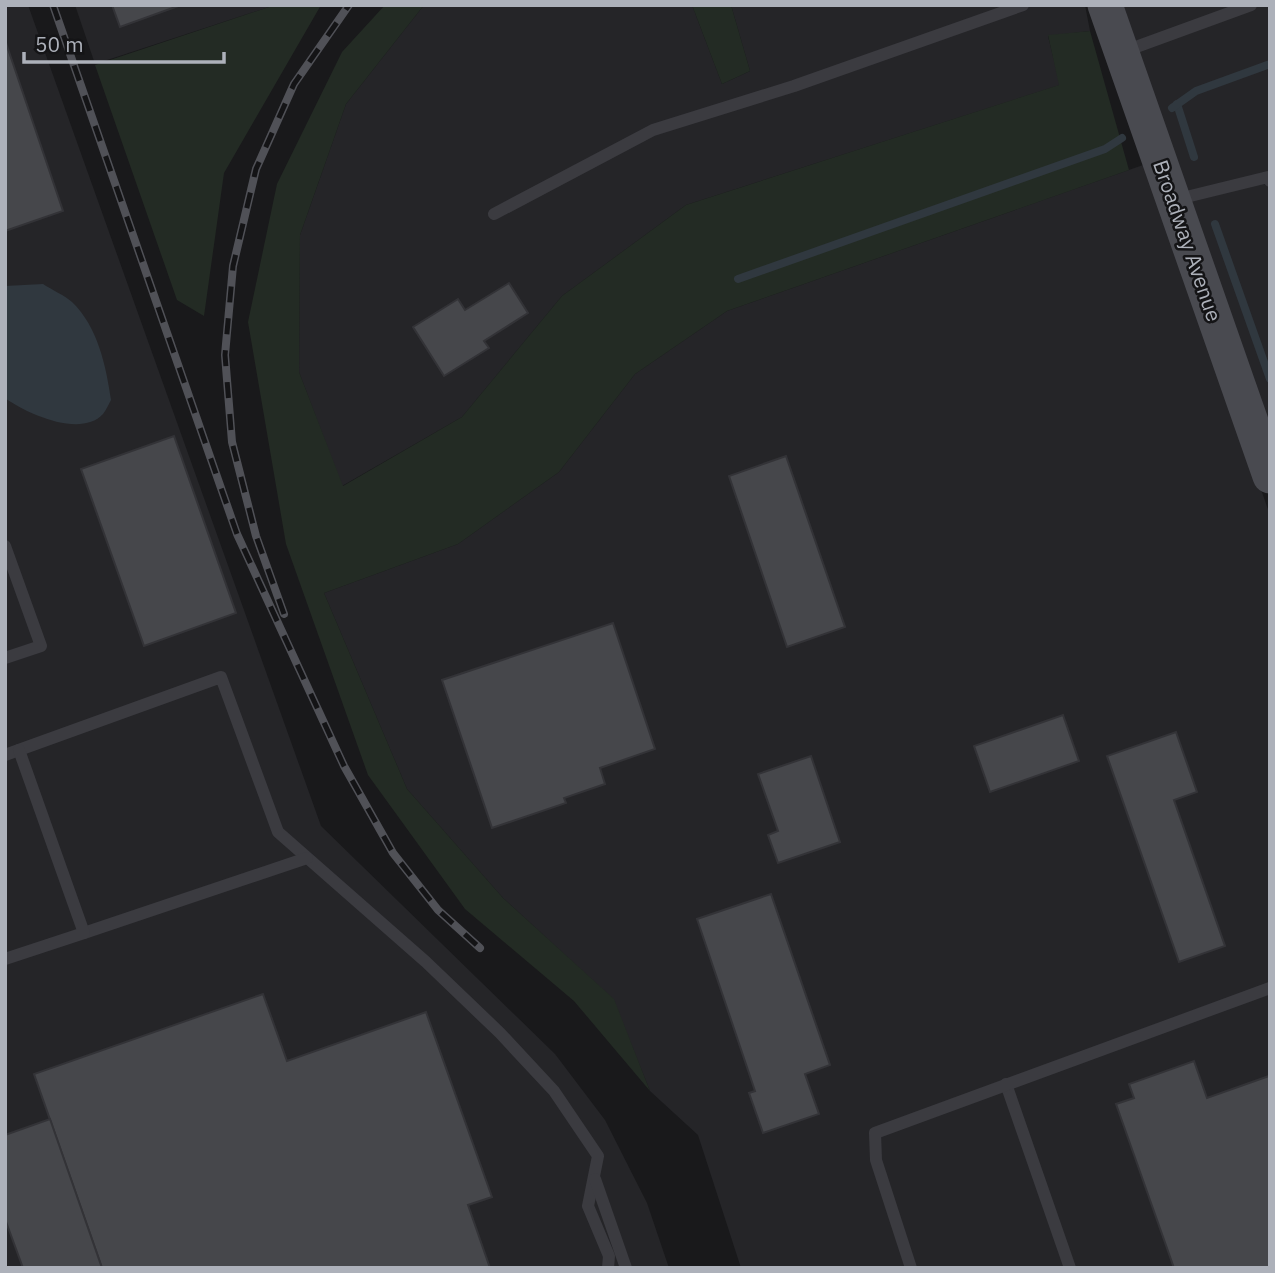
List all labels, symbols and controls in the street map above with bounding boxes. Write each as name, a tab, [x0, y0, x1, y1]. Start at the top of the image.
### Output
scale bar	[24, 21, 224, 65]
text: 50 m	[35, 30, 84, 58]
street label: Broadway Avenue	[1147, 156, 1229, 325]

